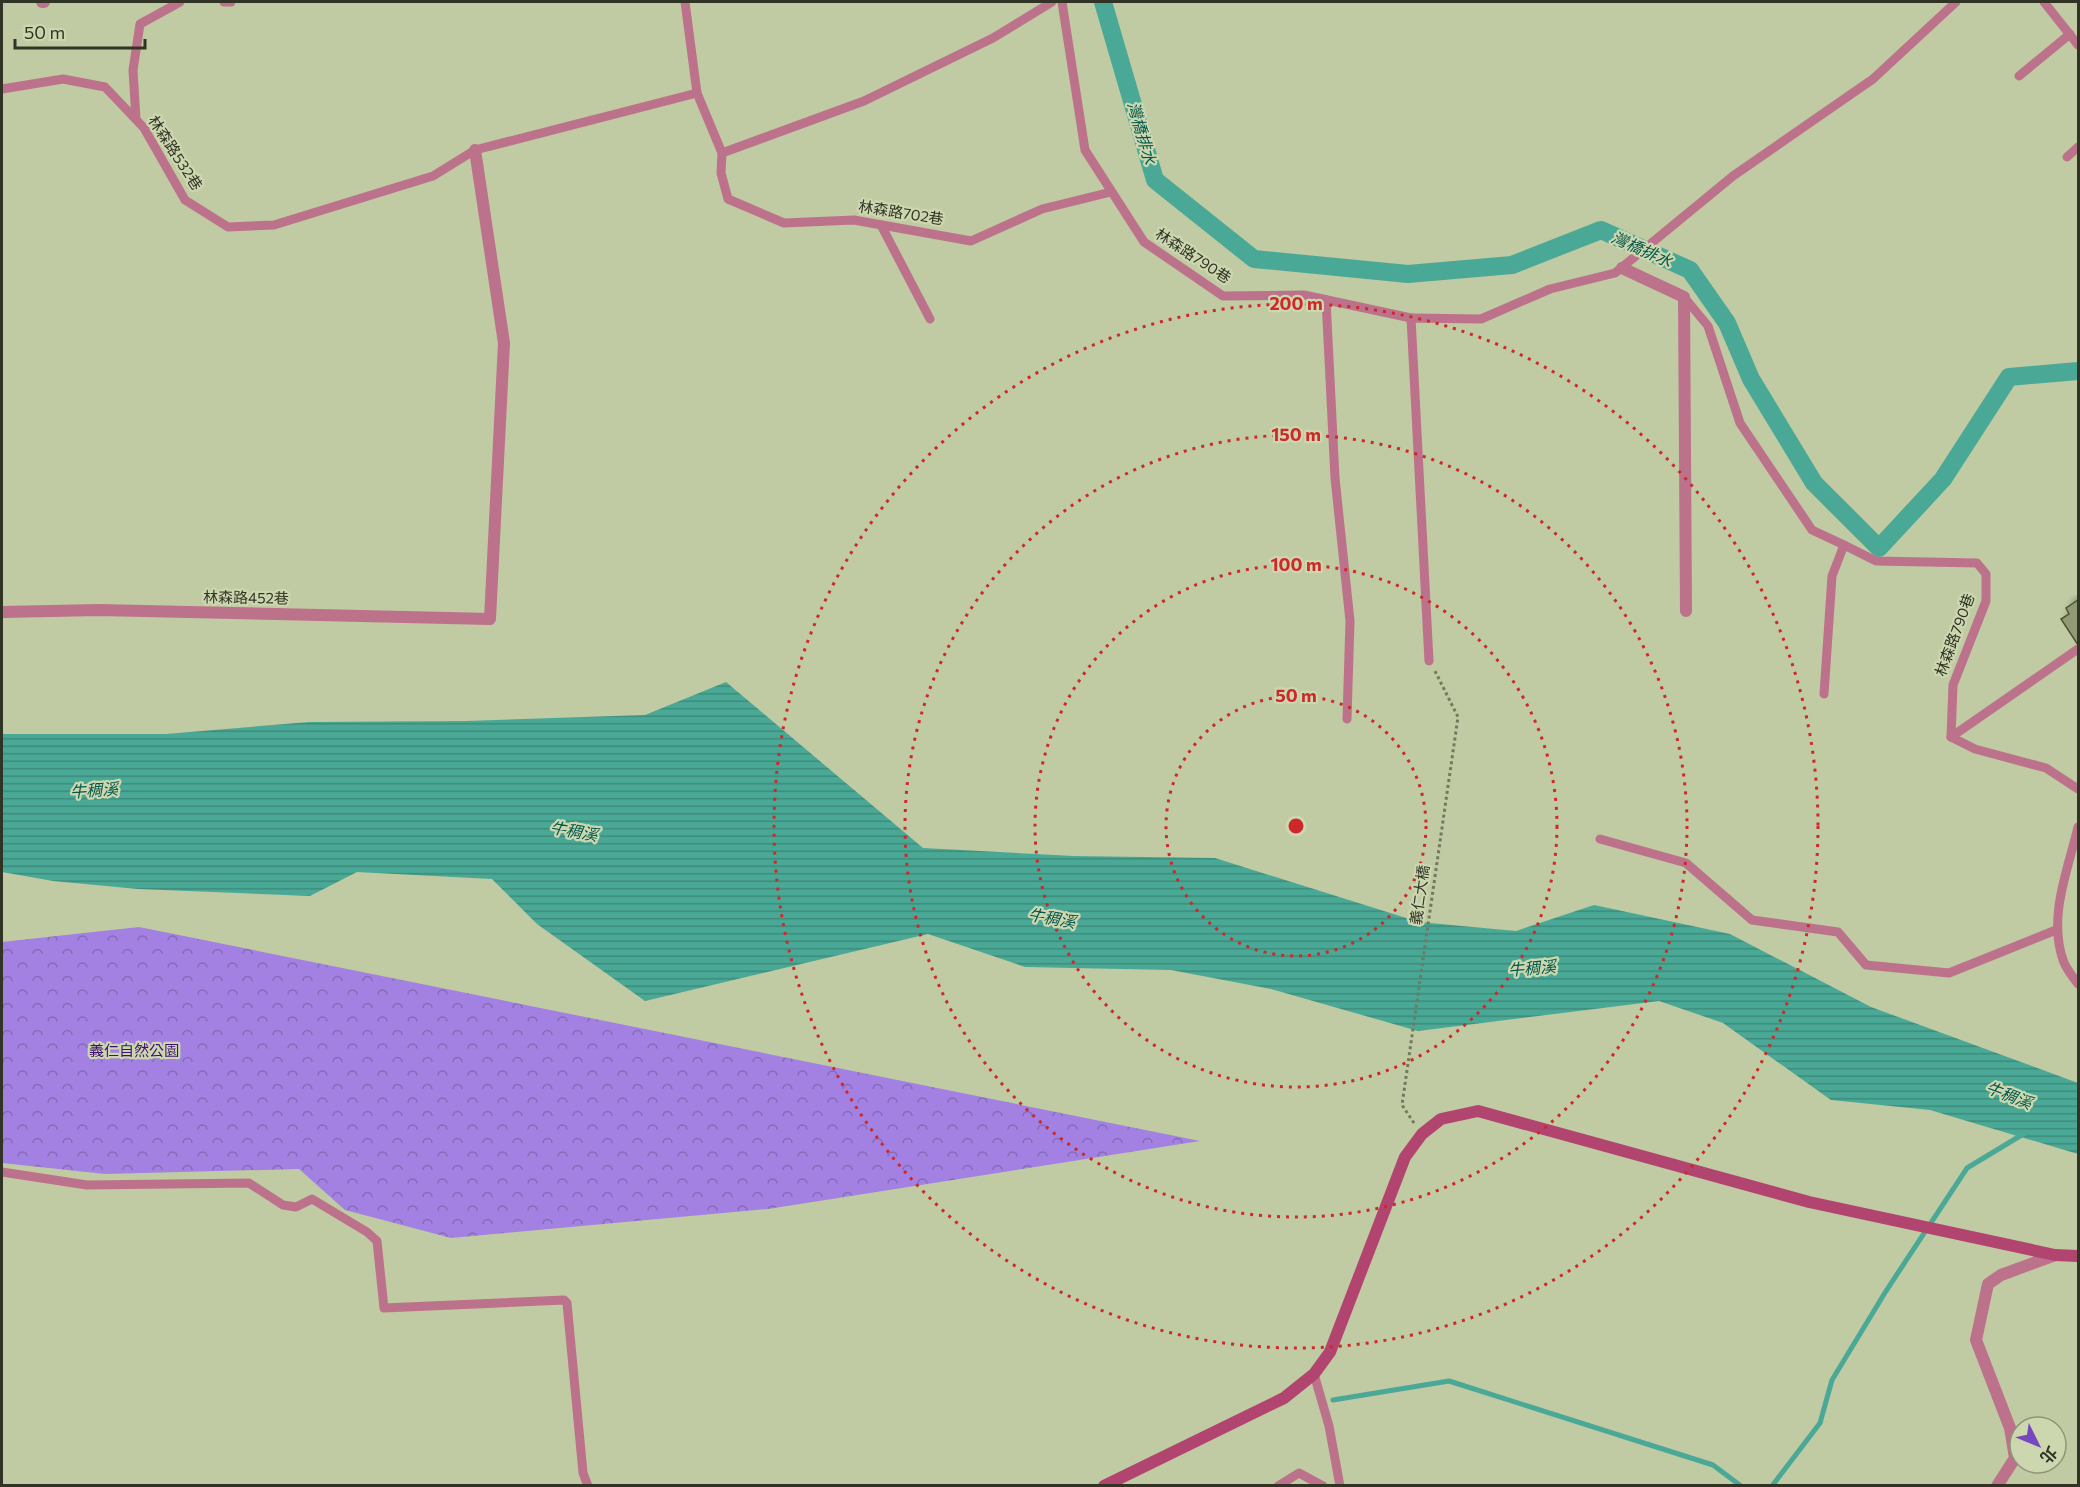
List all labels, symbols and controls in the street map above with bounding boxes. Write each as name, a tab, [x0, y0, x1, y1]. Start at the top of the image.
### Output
scale bar	[15, 12, 146, 50]
text: 50 m	[24, 21, 65, 43]
water label: 灣橋排水	[1125, 99, 1161, 167]
street label: 林森路532巷	[145, 112, 207, 193]
street label: 林森路702巷	[857, 196, 945, 228]
street label: 林森路790巷	[1152, 224, 1235, 286]
water label: 灣橋排水	[1609, 227, 1676, 271]
text: 200 m	[1269, 292, 1323, 314]
text: 150 m	[1271, 423, 1321, 445]
text: 100 m	[1270, 553, 1322, 575]
street label: 林森路452巷	[203, 587, 289, 607]
street label: 林森路790巷	[1931, 591, 1977, 679]
text: 50 m	[1275, 684, 1317, 706]
water label: 牛稠溪	[69, 778, 121, 801]
centre of rings	[1286, 816, 1306, 836]
water label: 牛稠溪	[549, 817, 601, 844]
street label: 義仁大橋	[1406, 864, 1432, 926]
water label: 牛稠溪	[1027, 904, 1079, 931]
water label: 牛稠溪	[1507, 956, 1559, 979]
park label: 義仁自然公園	[89, 1041, 179, 1059]
water label: 牛稠溪	[1983, 1077, 2037, 1113]
north arrow	[2008, 1415, 2068, 1475]
text: 北	[2037, 1443, 2062, 1468]

